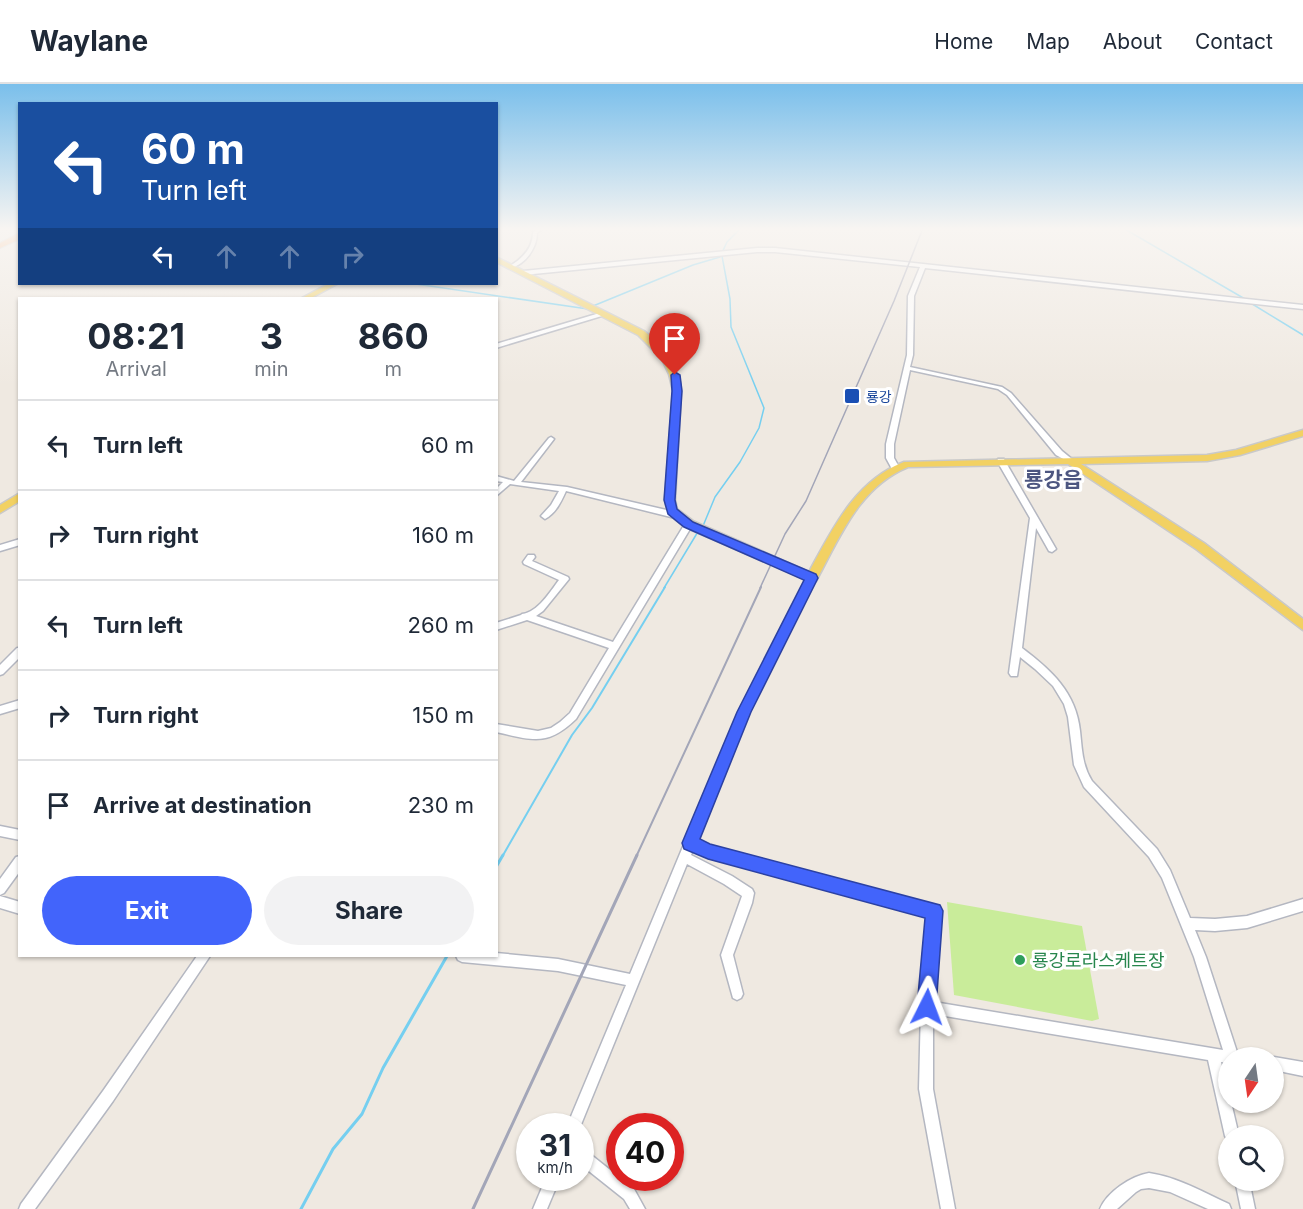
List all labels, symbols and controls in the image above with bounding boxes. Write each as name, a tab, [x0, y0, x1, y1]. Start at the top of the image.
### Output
text: Waylane	[30, 24, 148, 58]
text: Home	[934, 29, 993, 54]
text: Map	[1026, 29, 1070, 54]
text: About	[1103, 29, 1162, 54]
text: Contact	[1195, 29, 1273, 54]
text: 60 m	[141, 123, 245, 174]
icon: left	[42, 126, 120, 204]
text: Turn left	[141, 174, 247, 207]
icon: left	[147, 240, 180, 273]
icon: ahead	[210, 240, 243, 273]
icon: ahead	[273, 240, 306, 273]
icon: right	[336, 240, 369, 273]
pin	[649, 313, 700, 375]
text: 08:21	[87, 314, 185, 358]
text: 3	[260, 314, 283, 358]
text: 860	[358, 314, 429, 358]
icon: arrive	[658, 322, 691, 355]
text: Arrival	[105, 357, 167, 381]
text: min	[254, 357, 289, 381]
text: m	[384, 357, 402, 381]
marker: 룡강	[843, 387, 861, 405]
place label: 룡강	[866, 388, 892, 405]
icon: left	[42, 429, 75, 462]
text: Turn left	[93, 432, 183, 458]
text: 60 m	[421, 432, 474, 458]
district label: 룡강읍	[1024, 467, 1082, 492]
icon: right	[42, 519, 75, 552]
text: Turn right	[93, 522, 199, 548]
text: 160 m	[412, 522, 474, 548]
icon: left	[42, 609, 75, 642]
text: Turn left	[93, 612, 183, 638]
text: 260 m	[408, 612, 474, 638]
icon: right	[42, 699, 75, 732]
text: Turn right	[93, 702, 199, 728]
text: 150 m	[412, 702, 474, 728]
icon: arrive	[42, 789, 75, 822]
text: Arrive at destination	[93, 792, 312, 818]
text: 230 m	[408, 792, 474, 818]
button: Exit	[42, 876, 252, 945]
button: Share	[264, 876, 474, 945]
place label: 룡강로라스케트장	[1032, 950, 1164, 971]
marker: 룡강로라스케트장	[1013, 953, 1027, 967]
position arrow	[895, 975, 959, 1039]
north arrow	[1218, 1047, 1284, 1113]
map controls	[1218, 1047, 1284, 1191]
speed limit sign: 40	[606, 1113, 684, 1191]
button: search	[1218, 1125, 1284, 1191]
text: 31	[539, 1127, 571, 1163]
text: km/h	[537, 1158, 573, 1177]

